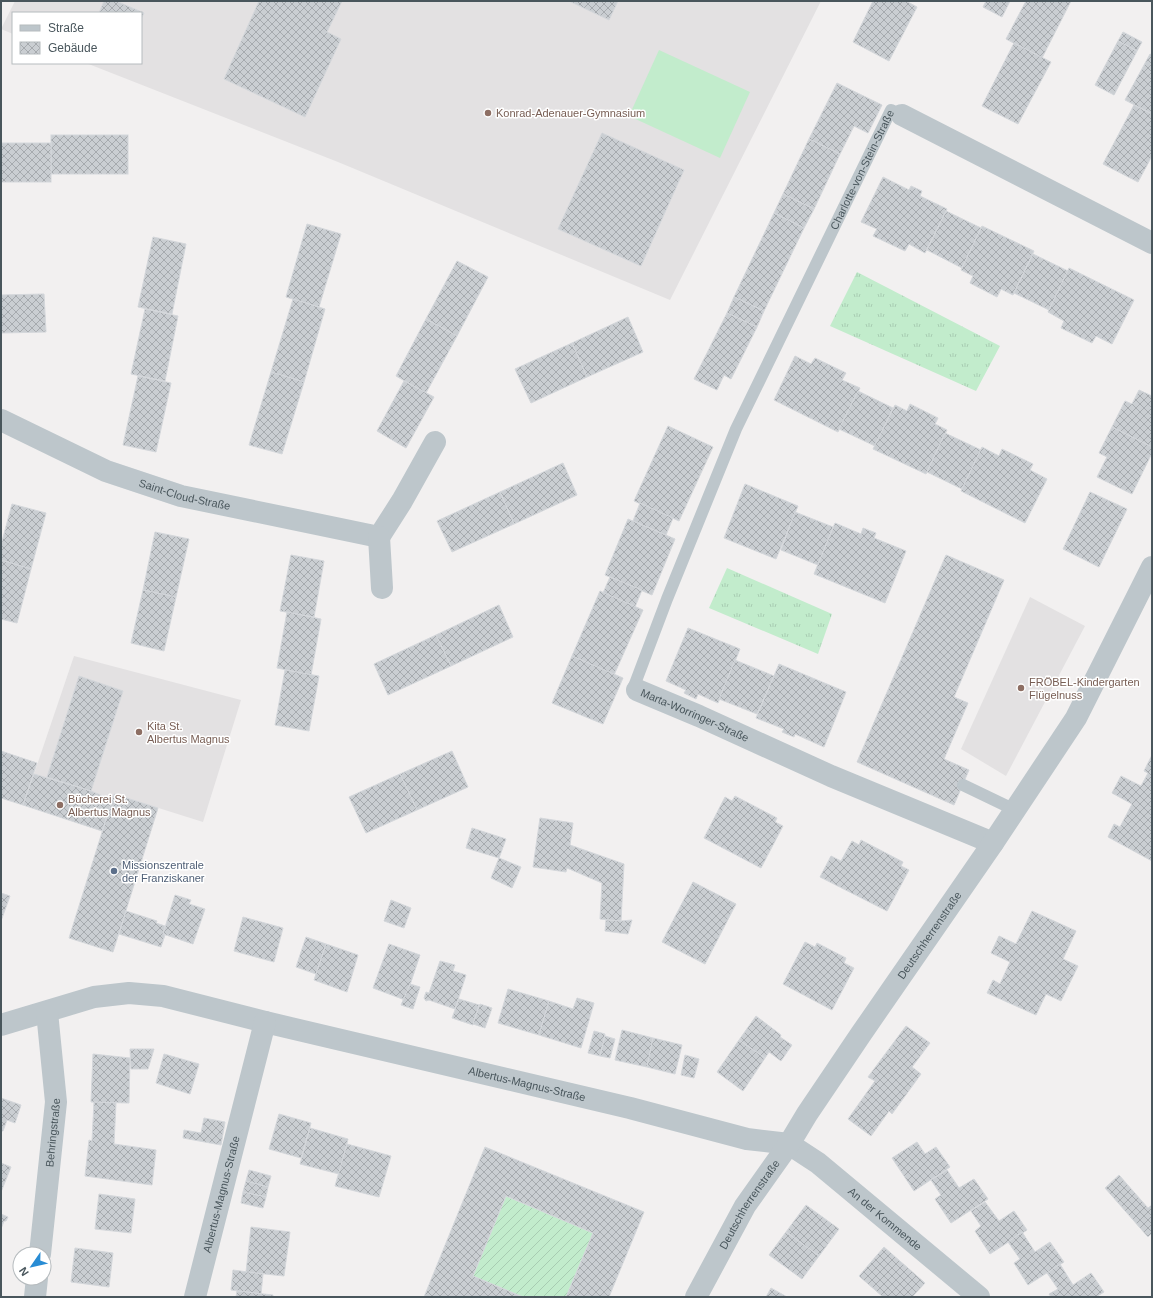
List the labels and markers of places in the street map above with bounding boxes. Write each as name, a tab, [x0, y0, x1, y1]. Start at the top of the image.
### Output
place label: Konrad-Adenauer-Gymnasium	[496, 107, 645, 119]
marker: Konrad-Adenauer-Gymnasium	[483, 108, 493, 118]
place label: FRÖBEL-Kindergarten Flügelnuss	[1029, 676, 1140, 701]
marker: FRÖBEL-Kindergarten Flügelnuss	[1016, 683, 1026, 693]
place label: Kita St. Albertus Magnus	[147, 720, 230, 745]
marker: Kita St. Albertus Magnus	[134, 727, 144, 737]
place label: Bücherei St. Albertus Magnus	[68, 793, 151, 818]
marker: Bücherei St. Albertus Magnus	[55, 800, 65, 810]
place label: Missionszentrale der Franziskaner	[122, 859, 205, 884]
marker: Missionszentrale der Franziskaner	[109, 866, 119, 876]

